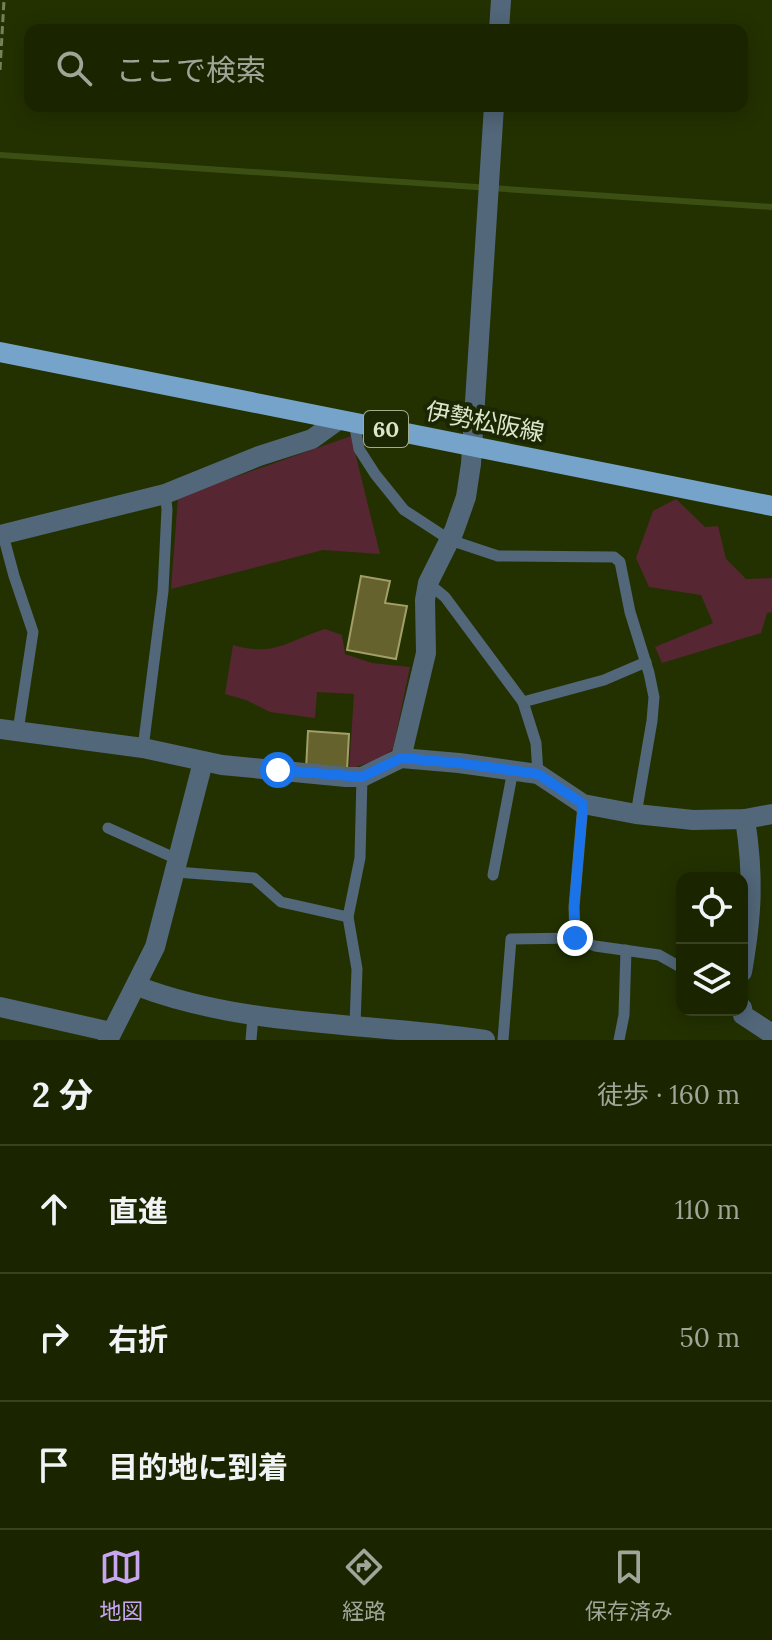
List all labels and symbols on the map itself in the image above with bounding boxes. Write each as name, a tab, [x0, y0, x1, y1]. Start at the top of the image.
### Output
street label: 伊勢松阪線	[423, 395, 547, 448]
road number: 60	[364, 411, 408, 447]
route start	[260, 752, 296, 788]
route end	[557, 920, 593, 956]

